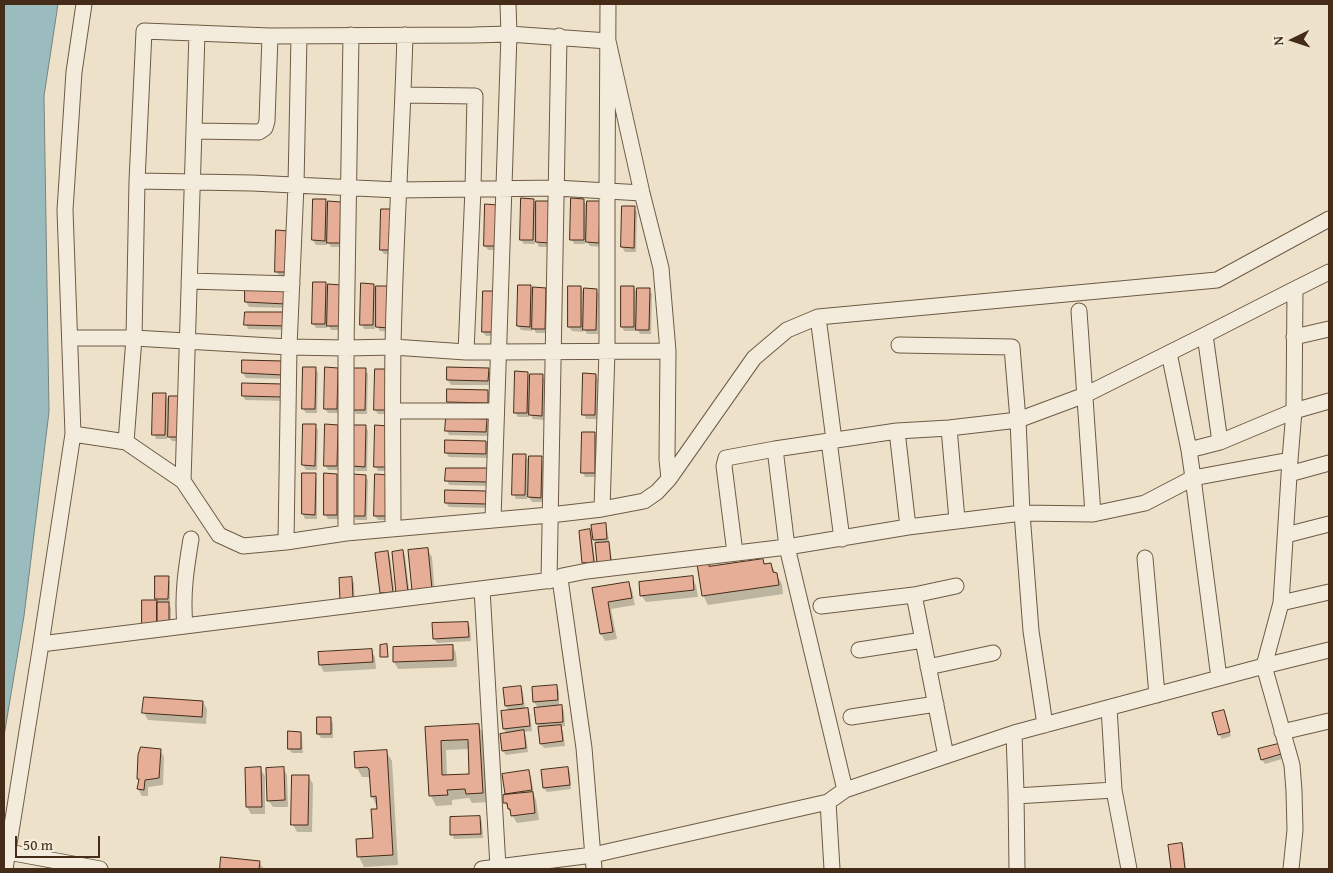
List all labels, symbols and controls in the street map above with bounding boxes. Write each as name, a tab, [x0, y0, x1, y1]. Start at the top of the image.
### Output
north arrow	[1268, 15, 1318, 65]
text: N	[1268, 36, 1288, 46]
scale bar	[18, 826, 102, 858]
text: 50 m	[23, 834, 53, 855]

